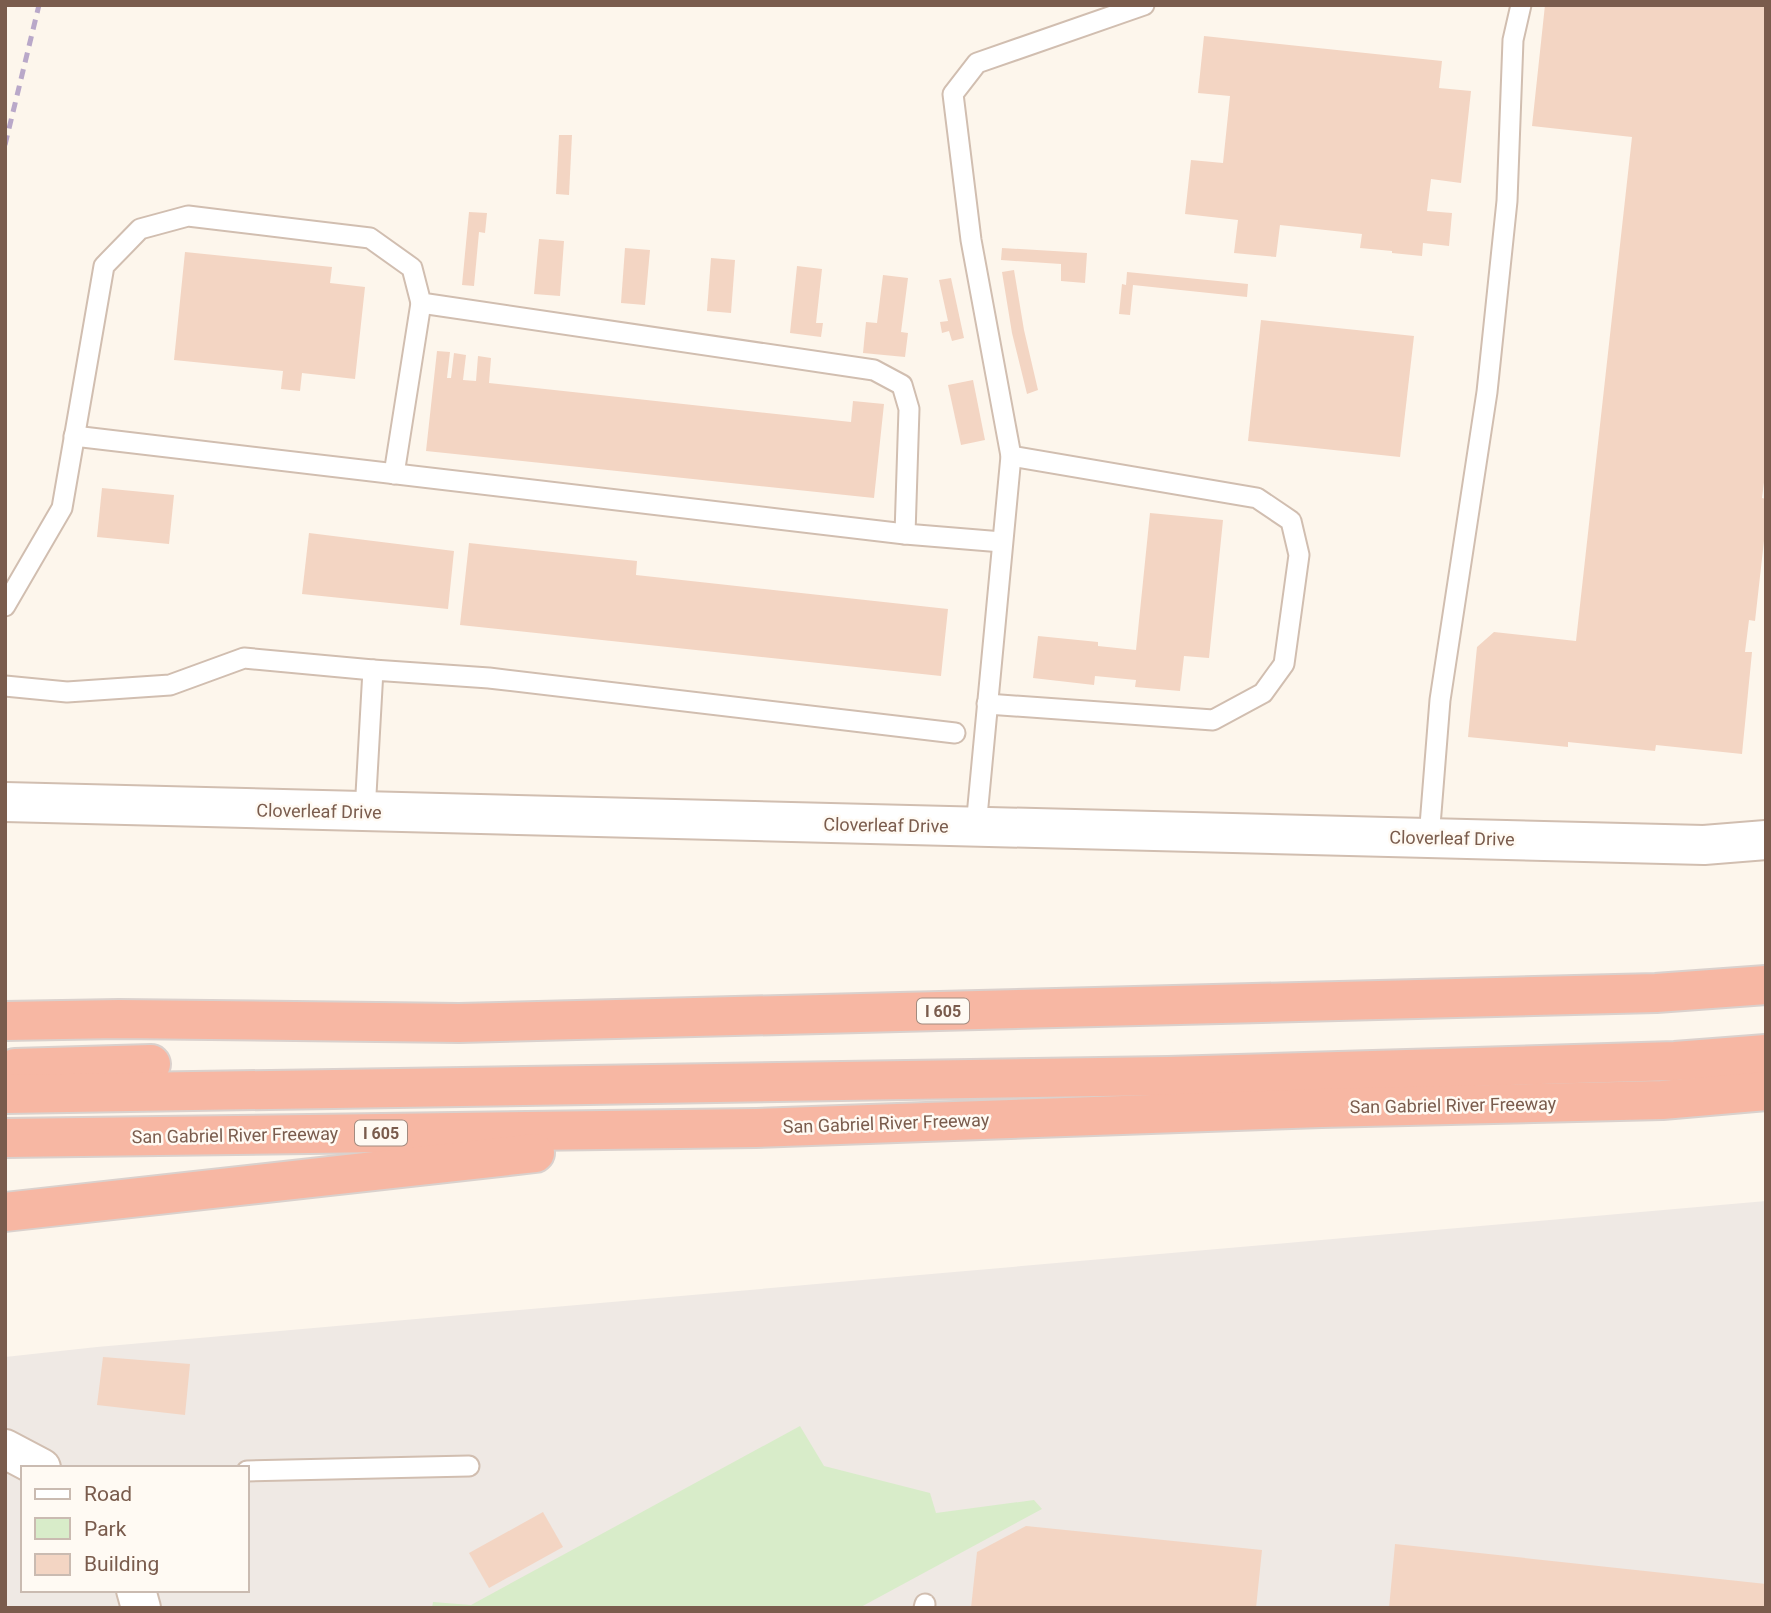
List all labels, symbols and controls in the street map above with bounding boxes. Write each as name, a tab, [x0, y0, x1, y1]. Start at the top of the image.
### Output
street label: Cloverleaf Drive	[256, 799, 382, 823]
street label: Cloverleaf Drive	[823, 813, 949, 837]
street label: Cloverleaf Drive	[1389, 826, 1515, 850]
road number: I 605	[917, 998, 969, 1023]
street label: San Gabriel River Freeway	[1350, 1093, 1557, 1117]
street label: San Gabriel River Freeway	[782, 1109, 990, 1137]
road number: I 605	[355, 1120, 407, 1146]
street label: San Gabriel River Freeway	[132, 1123, 339, 1147]
legend	[21, 1466, 248, 1592]
text: Road	[84, 1482, 132, 1506]
text: Park	[84, 1517, 127, 1541]
text: Building	[84, 1552, 159, 1576]

